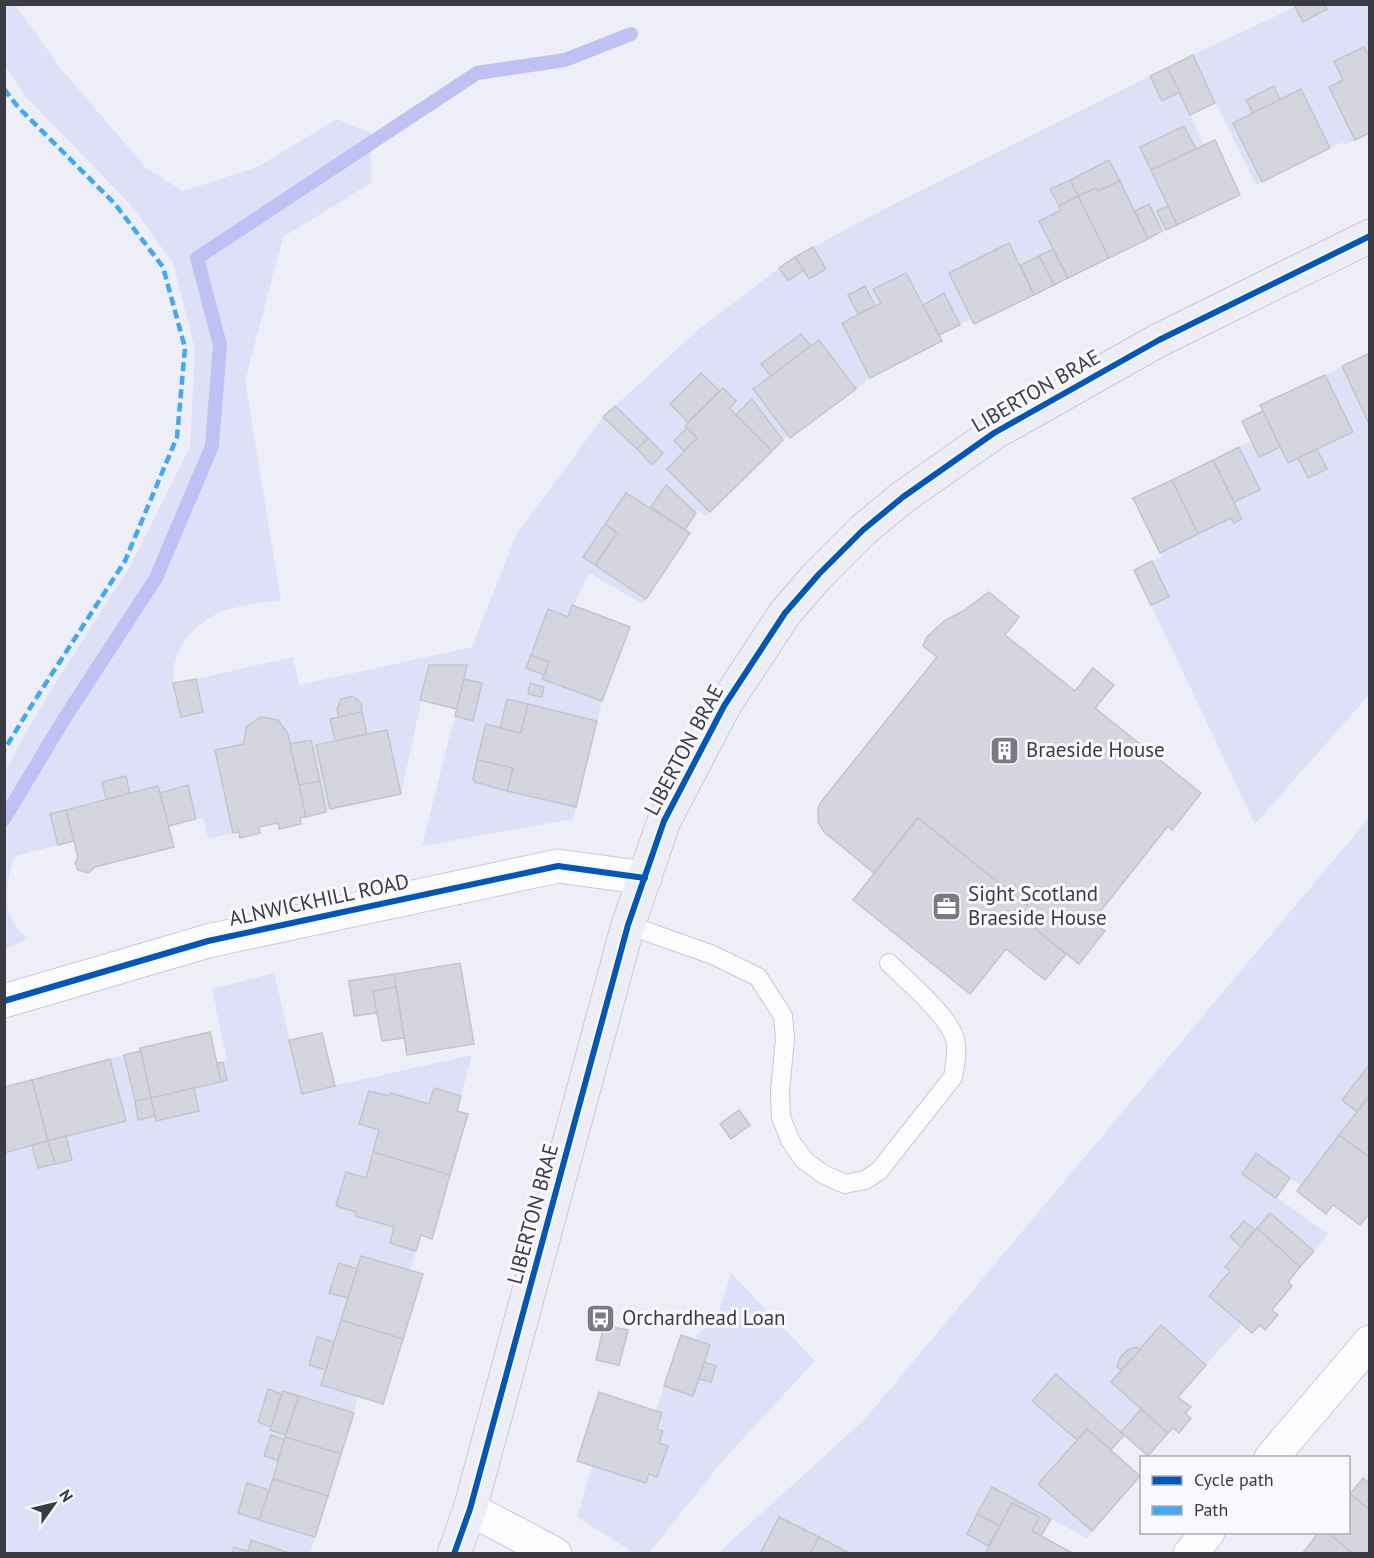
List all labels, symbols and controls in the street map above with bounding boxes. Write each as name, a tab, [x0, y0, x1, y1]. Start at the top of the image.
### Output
street label: LIBERTON BRAE	[967, 343, 1105, 438]
street label: LIBERTON BRAE	[638, 680, 729, 820]
building icon: Braeside House	[989, 734, 1021, 766]
place label: Braeside House	[1026, 736, 1165, 763]
street label: ALNWICKHILL ROAD	[226, 867, 412, 932]
place label: Sight Scotland Braeside House	[968, 880, 1107, 931]
office icon: Sight Scotland Braeside House	[931, 890, 963, 922]
street label: LIBERTON BRAE	[501, 1141, 564, 1287]
bus stop icon: Orchardhead Loan	[585, 1302, 617, 1334]
place label: Orchardhead Loan	[622, 1304, 786, 1331]
legend	[1140, 1456, 1350, 1534]
text: Cycle path	[1194, 1468, 1274, 1491]
north arrow	[24, 1474, 84, 1534]
text: N	[55, 1486, 78, 1506]
text: Path	[1194, 1498, 1228, 1521]

